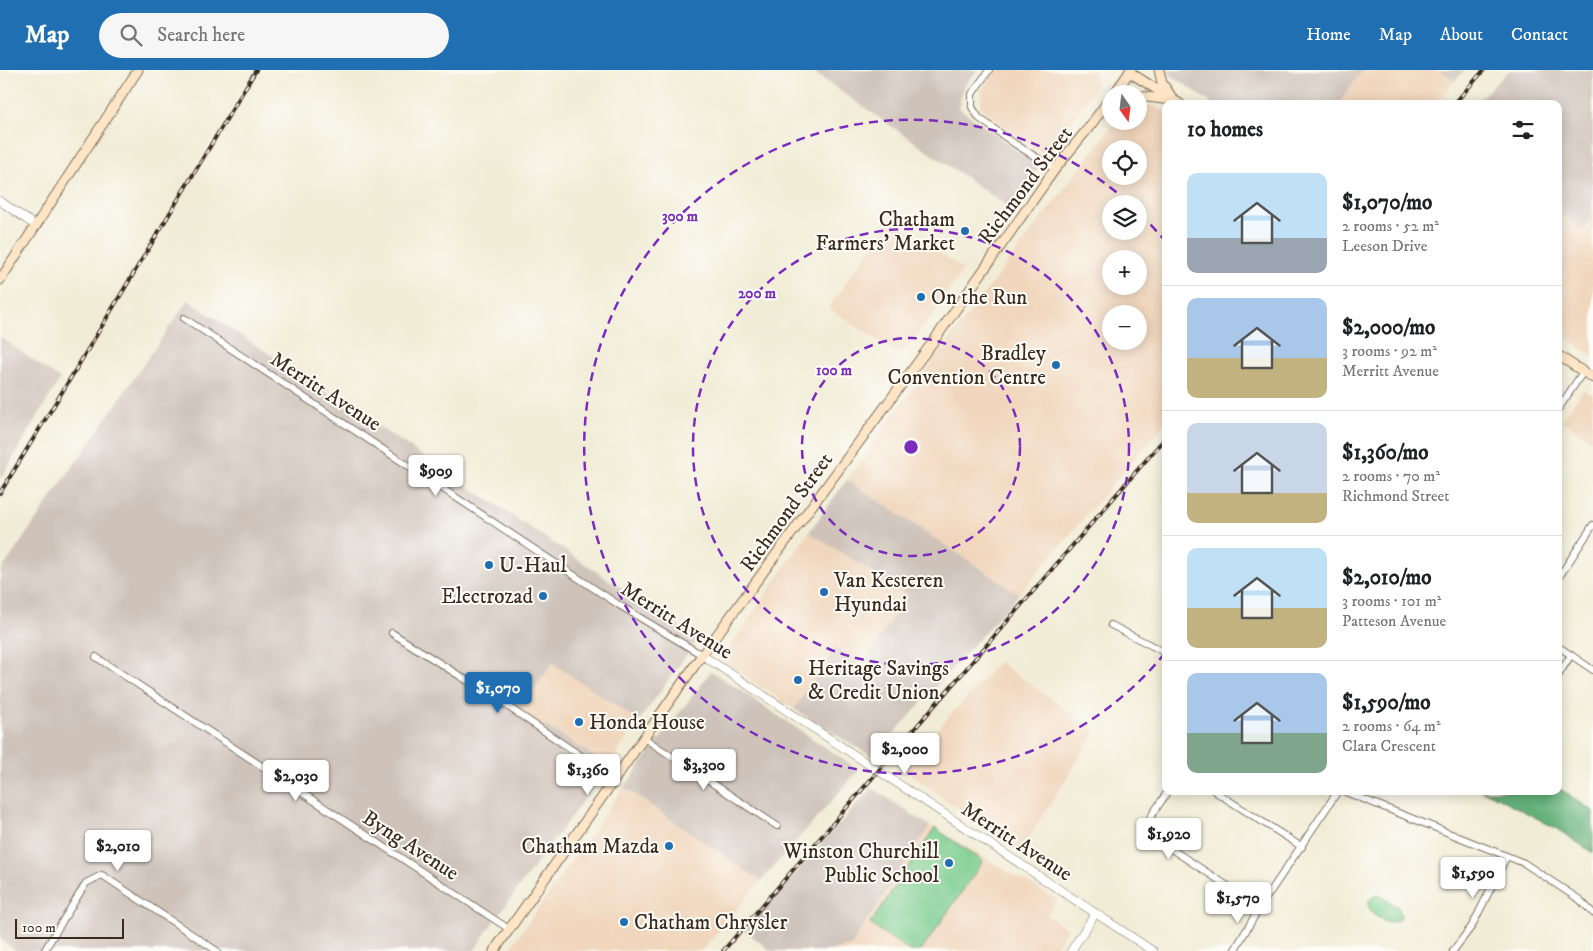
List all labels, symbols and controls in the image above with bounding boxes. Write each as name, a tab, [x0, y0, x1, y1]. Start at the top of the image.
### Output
search box	[99, 13, 449, 58]
text: Map	[25, 20, 69, 50]
icon: search	[117, 21, 145, 49]
text: Search here	[157, 24, 245, 47]
text: Home	[1306, 24, 1351, 46]
text: Map	[1379, 24, 1412, 46]
text: About	[1440, 24, 1483, 46]
text: Contact	[1511, 24, 1568, 46]
north arrow	[1102, 85, 1148, 130]
map controls	[1102, 85, 1147, 350]
icon: filters	[1509, 116, 1537, 144]
text: 10 homes	[1187, 117, 1263, 143]
street label: Richmond Street	[973, 121, 1079, 250]
button: locate	[1102, 140, 1147, 185]
text: $1,070/mo	[1342, 190, 1432, 216]
icon: home	[1227, 193, 1287, 253]
button: layers	[1102, 195, 1147, 240]
text: 300 m	[662, 207, 699, 226]
place label: Chatham Farmers' Market	[815, 207, 955, 257]
text: 2 rooms · 52 m²	[1342, 216, 1439, 236]
marker: Chatham Farmers' Market	[959, 225, 971, 237]
text: Leeson Drive	[1342, 236, 1427, 256]
button: +	[1102, 250, 1147, 295]
text: 200 m	[738, 284, 777, 303]
place label: On the Run	[931, 285, 1027, 311]
marker: On the Run	[915, 291, 927, 303]
button: −	[1102, 305, 1147, 350]
text: $2,000/mo	[1342, 315, 1435, 341]
icon: home	[1227, 318, 1287, 378]
place label: Bradley Convention Centre	[888, 341, 1047, 391]
text: 3 rooms · 92 m²	[1342, 341, 1437, 361]
street label: Merritt Avenue	[265, 346, 386, 438]
marker: Bradley Convention Centre	[1050, 359, 1062, 371]
text: 100 m	[816, 361, 853, 380]
text: Merritt Avenue	[1342, 361, 1439, 381]
centre of rings	[902, 438, 920, 456]
text: $1,360/mo	[1342, 440, 1429, 466]
icon: home	[1227, 443, 1287, 503]
street label: Richmond Street	[735, 448, 839, 577]
pin: $909	[406, 454, 466, 497]
text: $909	[419, 461, 453, 481]
text: 2 rooms · 70 m²	[1342, 466, 1440, 486]
text: Richmond Street	[1342, 486, 1449, 506]
place label: U-Haul	[499, 553, 567, 579]
marker: U-Haul	[483, 559, 495, 571]
text: $2,010/mo	[1342, 565, 1431, 591]
place label: Van Kesteren Hyundai	[833, 568, 944, 618]
icon: home	[1227, 568, 1287, 628]
street label: Merritt Avenue	[616, 576, 737, 666]
place label: Electrozad	[441, 584, 534, 610]
marker: Van Kesteren Hyundai	[818, 586, 830, 598]
marker: Electrozad	[537, 590, 549, 602]
text: 3 rooms · 101 m²	[1342, 591, 1441, 611]
text: Patteson Avenue	[1342, 611, 1446, 631]
place label: Heritage Savings & Credit Union	[808, 656, 949, 706]
pin: $1,070	[457, 672, 539, 714]
marker: Heritage Savings & Credit Union	[792, 674, 804, 686]
text: $1,070	[476, 678, 520, 698]
text: $1,590/mo	[1342, 690, 1430, 716]
icon: home	[1227, 693, 1287, 753]
place label: Honda House	[589, 710, 705, 736]
marker: Honda House	[573, 716, 585, 728]
text: 2 rooms · 64 m²	[1342, 716, 1441, 736]
pin: $2,000	[864, 732, 946, 775]
text: Clara Crescent	[1342, 736, 1436, 756]
text: $2,000	[882, 739, 928, 759]
pin: $3,300	[663, 748, 745, 791]
pin: $1,360	[547, 754, 629, 796]
text: $3,300	[683, 755, 725, 775]
pin: $2,030	[255, 760, 337, 802]
text: $1,360	[567, 760, 609, 780]
text: $2,030	[274, 766, 318, 786]
street label: Merritt Avenue	[956, 796, 1077, 888]
street label: Byng Avenue	[357, 805, 464, 887]
pin: $1,920	[1128, 818, 1210, 860]
text: $1,920	[1147, 824, 1191, 844]
pin: $2,010	[77, 830, 159, 872]
place label: Chatham Mazda	[522, 834, 659, 860]
text: $2,010	[96, 836, 140, 856]
place label: Winston Churchill Public School	[782, 839, 940, 889]
marker: Chatham Mazda	[663, 840, 675, 852]
pin: $1,590	[1432, 856, 1514, 899]
marker: Winston Churchill Public School	[943, 857, 955, 869]
text: $1,590	[1451, 863, 1495, 883]
pin: $1,570	[1197, 882, 1279, 924]
text: $1,570	[1216, 888, 1260, 908]
place label: Chatham Chrysler	[634, 910, 788, 936]
scale bar	[15, 916, 124, 939]
marker: Chatham Chrysler	[618, 916, 630, 928]
text: 100 m	[22, 919, 56, 937]

